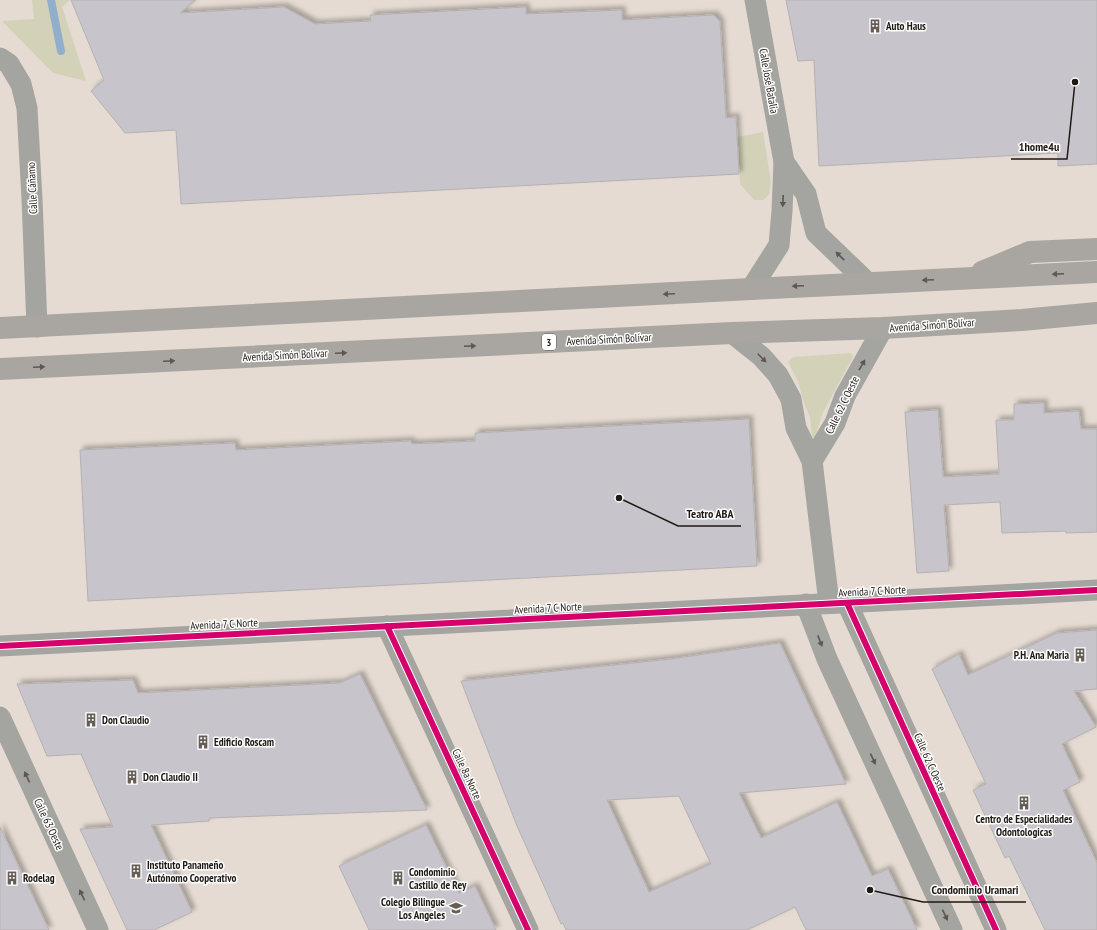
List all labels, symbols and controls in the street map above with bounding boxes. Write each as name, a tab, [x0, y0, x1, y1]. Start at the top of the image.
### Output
building icon: Auto Haus	[867, 18, 883, 34]
place label: Auto Haus	[885, 19, 926, 33]
street label: Calle José Batalia	[756, 47, 782, 115]
callout: 1home4u	[1011, 135, 1067, 159]
text: 1home4u	[1019, 139, 1059, 154]
street label: Calle Cáñamo	[24, 161, 40, 214]
one-way arrow	[779, 195, 786, 207]
one-way arrow	[835, 251, 845, 261]
one-way arrow	[1052, 270, 1064, 277]
one-way arrow	[921, 277, 934, 283]
one-way arrow	[792, 283, 804, 290]
one-way arrow	[662, 291, 675, 297]
street label: Avenida Simón Bolívar	[889, 315, 975, 335]
street label: Avenida Simón Bolívar	[566, 330, 652, 348]
road number: 3	[542, 334, 556, 350]
one-way arrow	[464, 343, 477, 349]
street label: Avenida Simón Bolívar	[242, 346, 328, 364]
one-way arrow	[335, 349, 347, 356]
one-way arrow	[757, 353, 767, 363]
one-way arrow	[163, 358, 176, 364]
one-way arrow	[859, 359, 866, 371]
one-way arrow	[33, 364, 45, 371]
street label: Calle 62 C Oeste	[822, 374, 862, 436]
callout: Teatro ABA	[678, 502, 741, 526]
text: Teatro ABA	[687, 506, 734, 521]
street label: Avenida 7 C Norte	[838, 582, 907, 600]
street label: Avenida 7 C Norte	[514, 599, 583, 617]
street label: Avenida 7 C Norte	[190, 615, 259, 633]
one-way arrow	[817, 635, 823, 646]
building icon: P.H. Ana Maria	[1072, 647, 1088, 663]
place label: P.H. Ana Maria	[1014, 648, 1069, 662]
building icon: Don Claudio	[83, 712, 99, 728]
place label: Don Claudio	[102, 713, 149, 727]
street label: Calle 62 C Oeste	[911, 731, 949, 794]
building icon: Edificio Roscam	[195, 734, 211, 750]
place label: Edificio Roscam	[214, 735, 274, 749]
street label: Calle 8a Norte	[449, 746, 485, 802]
one-way arrow	[870, 754, 876, 765]
building icon: Don Claudio II	[124, 769, 140, 785]
place label: Don Claudio II	[143, 770, 198, 784]
one-way arrow	[24, 771, 30, 782]
building icon: Centro de Especialidades Odontologicas	[1016, 795, 1032, 811]
street label: Calle 63 Oeste	[31, 796, 67, 852]
place label: Centro de Especialidades Odontologicas	[976, 812, 1073, 839]
place label: Instituto Panameño Autónomo Cooperativo	[146, 858, 237, 885]
building icon: Instituto Panameño Autónomo Cooperativo	[128, 863, 144, 879]
place label: Condominio Castillo de Rey	[409, 865, 467, 892]
building icon: Rodelag	[4, 870, 20, 886]
building icon: Condominio Castillo de Rey	[390, 870, 406, 886]
place label: Rodelag	[23, 871, 55, 885]
callout: Condominio Uramari	[923, 878, 1026, 902]
text: Condominio Uramari	[932, 882, 1019, 897]
one-way arrow	[79, 889, 85, 900]
place label: Colegio Bilingue Los Angeles	[381, 895, 445, 922]
school or university icon: Colegio Bilingue Los Angeles	[448, 900, 464, 916]
one-way arrow	[942, 910, 948, 921]

